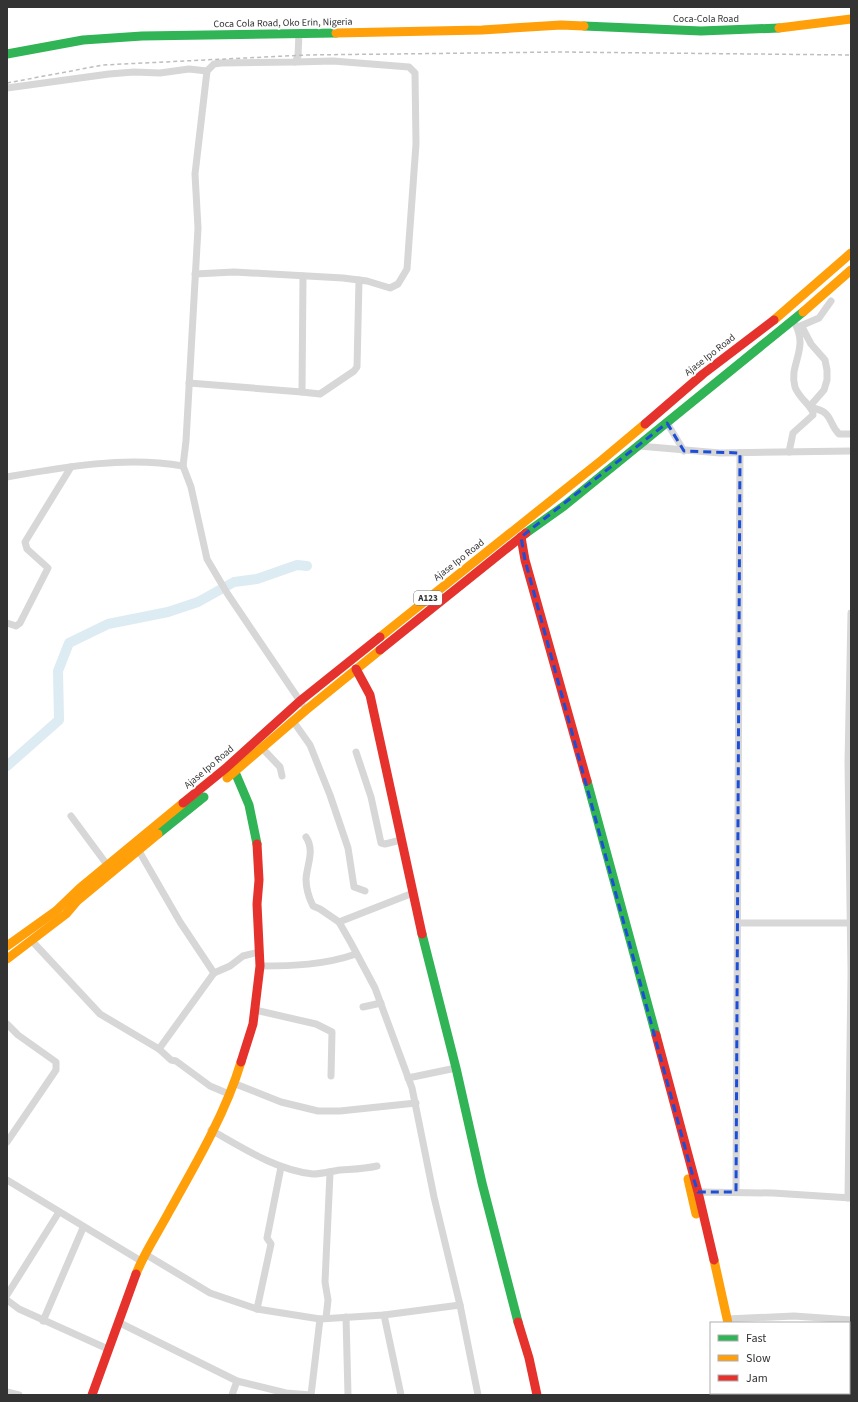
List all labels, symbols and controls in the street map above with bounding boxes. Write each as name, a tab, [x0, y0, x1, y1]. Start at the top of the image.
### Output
street label: Coca-Cola Road	[673, 12, 739, 26]
street label: Coca Cola Road, Oko Erin, Nigeria	[213, 15, 353, 31]
street label: Ajase Ipo Road	[682, 331, 738, 379]
street label: Ajase Ipo Road	[431, 536, 487, 584]
road number: A123	[414, 591, 442, 605]
street label: Ajase Ipo Road	[181, 742, 237, 792]
legend	[710, 1322, 850, 1394]
text: Fast	[746, 1330, 766, 1347]
text: Slow	[746, 1350, 771, 1367]
text: Jam	[746, 1370, 768, 1387]

